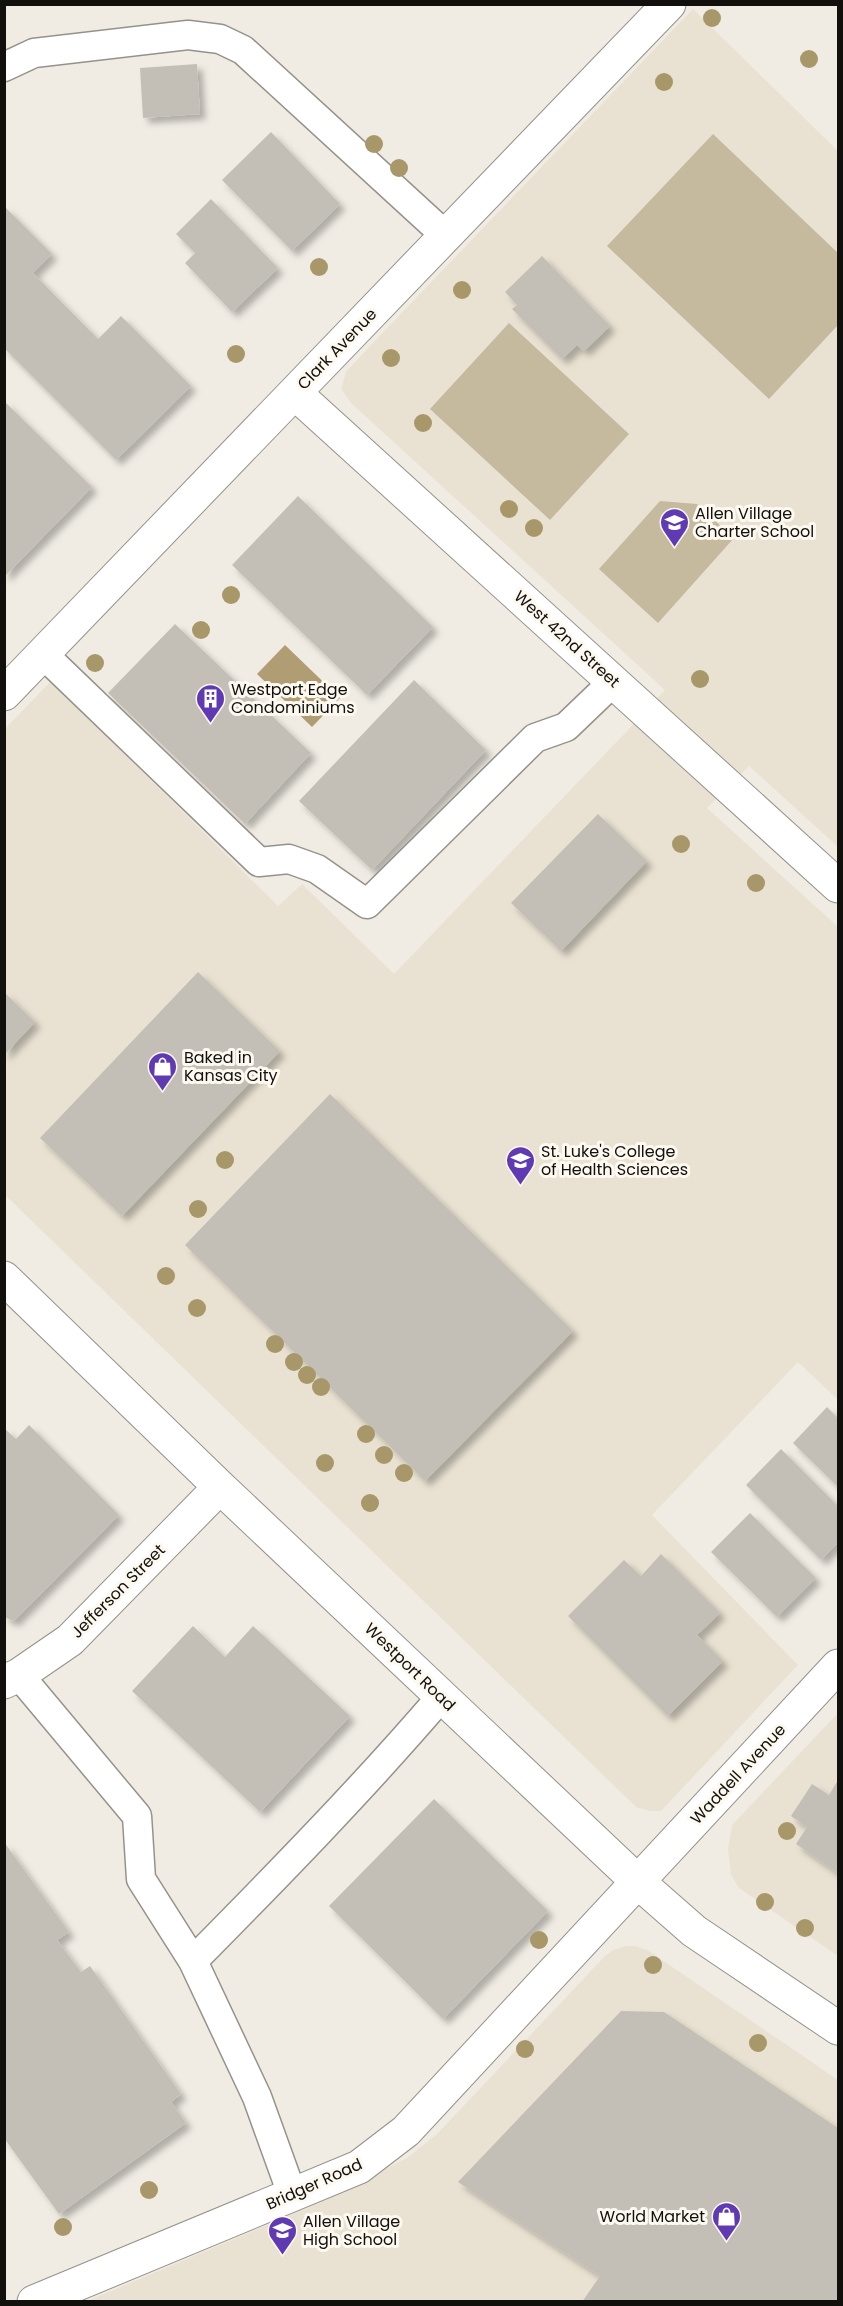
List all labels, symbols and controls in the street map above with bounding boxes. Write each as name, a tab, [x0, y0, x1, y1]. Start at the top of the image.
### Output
street label: Clark Avenue	[292, 303, 382, 395]
place label: Allen Village Charter School	[695, 502, 814, 543]
school or university icon: Allen Village Charter School	[658, 506, 690, 548]
street label: West 42nd Street	[509, 585, 625, 693]
place label: Westport Edge Condominiums	[231, 678, 355, 719]
building icon: Westport Edge Condominiums	[194, 682, 226, 724]
place label: Baked in Kansas City	[184, 1046, 278, 1087]
shop icon: Baked in Kansas City	[147, 1050, 179, 1092]
place label: St. Luke's College of Health Sciences	[541, 1140, 688, 1181]
school or university icon: St. Luke's College of Health Sciences	[504, 1144, 536, 1186]
street label: Jefferson Street	[66, 1539, 170, 1643]
street label: Westport Road	[359, 1618, 461, 1716]
street label: Waddell Avenue	[685, 1718, 791, 1829]
street label: Bridger Road	[262, 2153, 366, 2215]
shop icon: World Market	[710, 2200, 742, 2242]
place label: World Market	[600, 2205, 705, 2228]
place label: Allen Village High School	[303, 2210, 400, 2251]
school or university icon: Allen Village High School	[266, 2214, 298, 2256]

